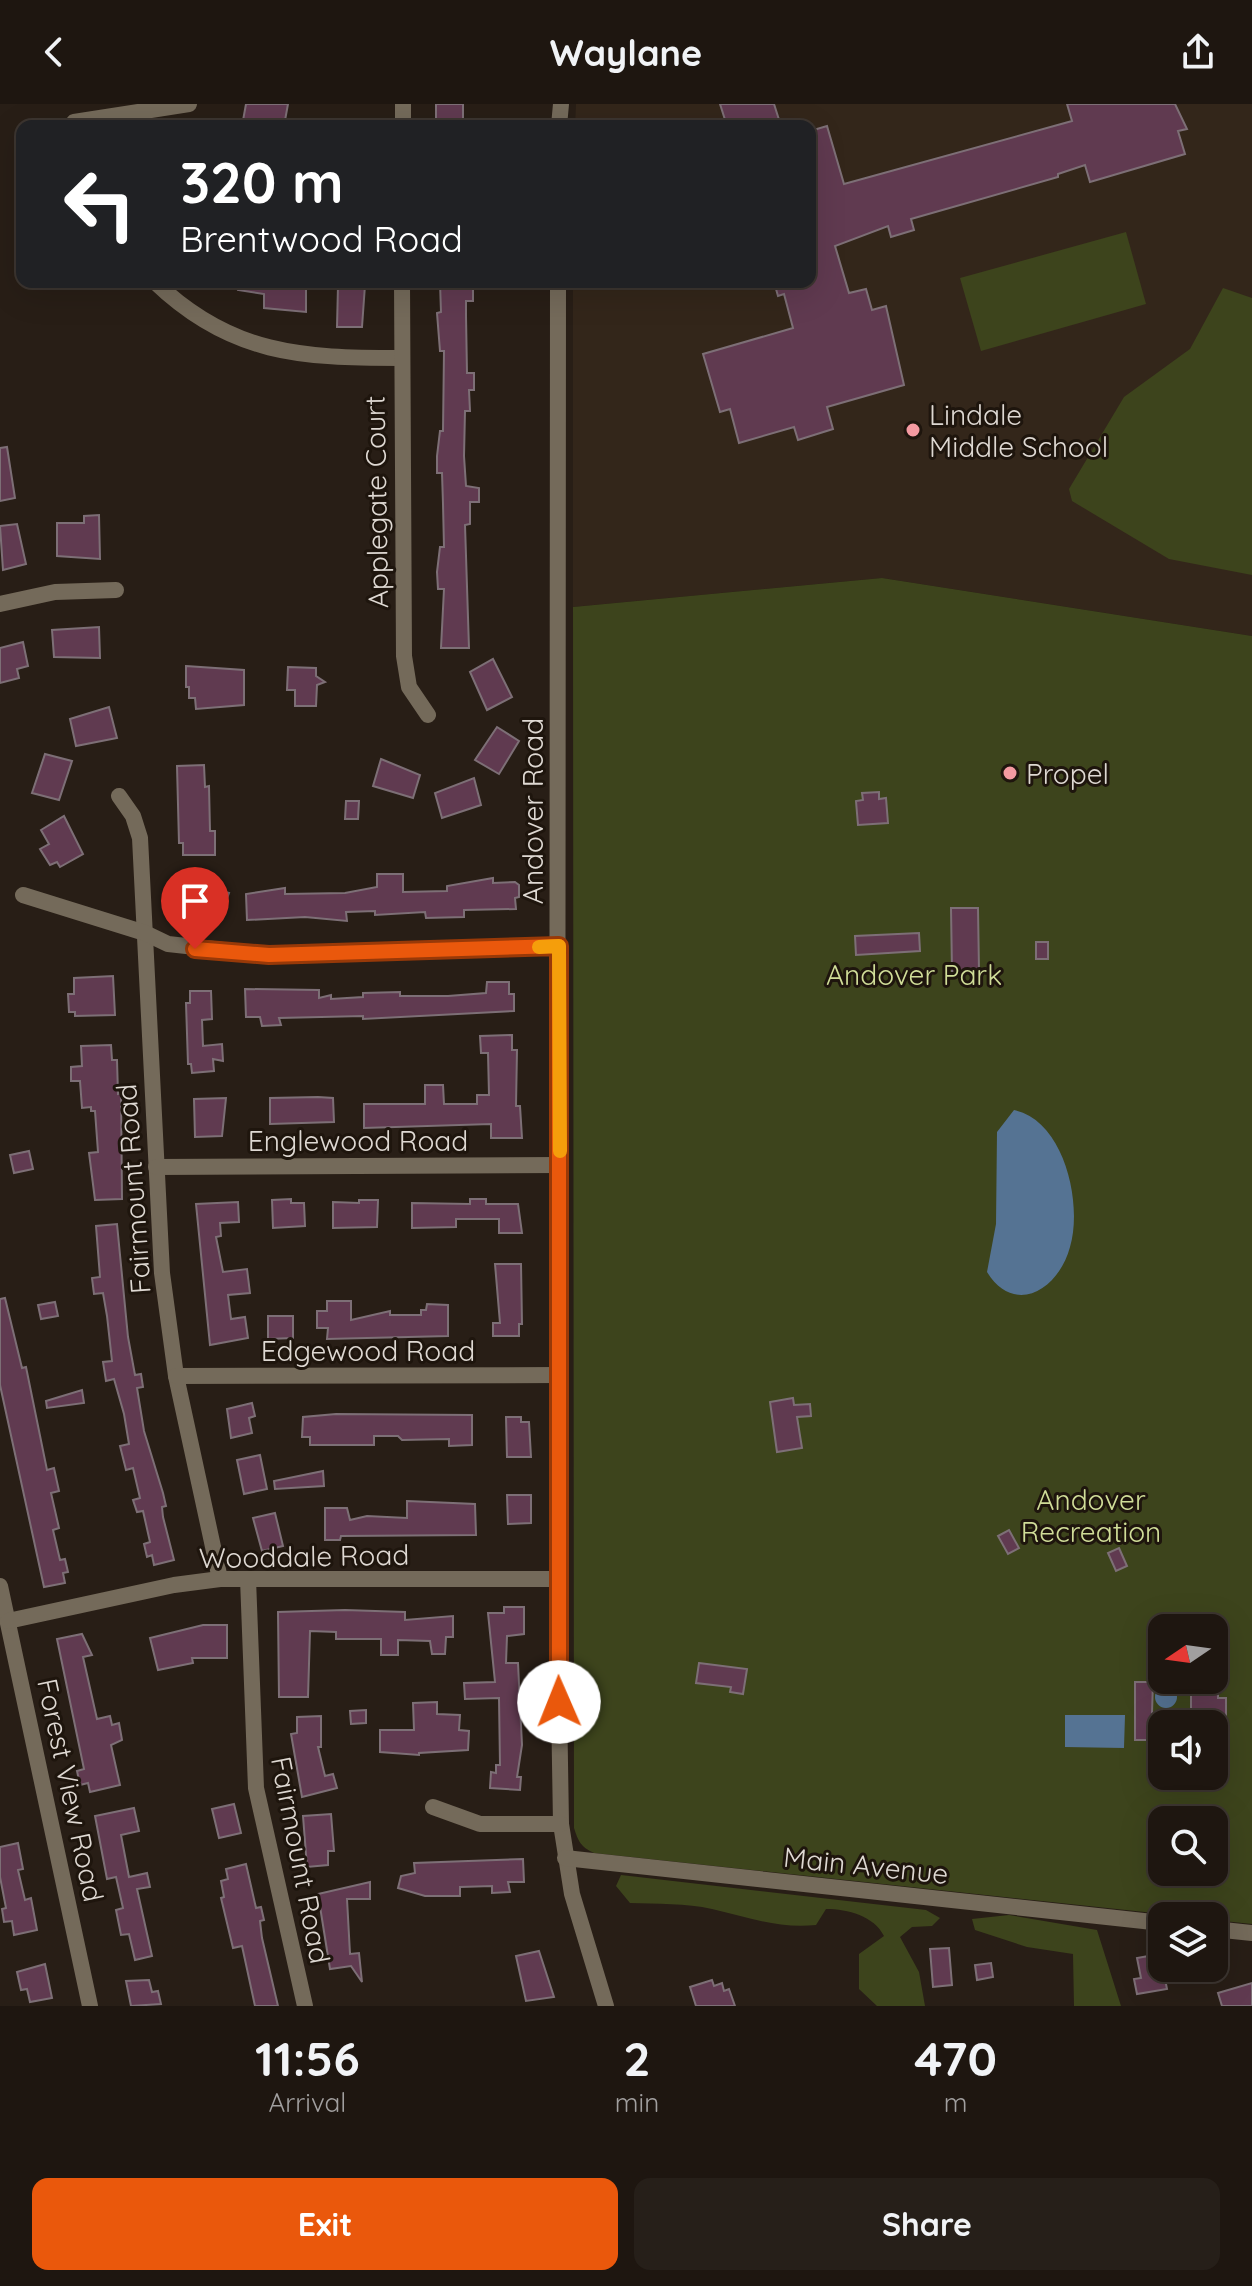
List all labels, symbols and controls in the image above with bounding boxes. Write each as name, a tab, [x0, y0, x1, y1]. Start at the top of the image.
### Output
icon: back	[32, 30, 76, 74]
text: Waylane	[550, 30, 702, 75]
icon: share	[1176, 30, 1220, 74]
text: 320 m	[180, 147, 344, 217]
icon: left	[48, 152, 152, 256]
text: Brentwood Road	[180, 216, 463, 261]
street label: Applegate Court	[357, 395, 395, 609]
place label: Lindale Middle School	[929, 397, 1108, 464]
marker: Lindale Middle School	[904, 421, 922, 439]
street label: Andover Road	[515, 718, 550, 904]
place label: Propel	[1026, 756, 1109, 791]
marker: Propel	[1001, 764, 1019, 782]
pin	[161, 867, 229, 949]
icon: arrive	[173, 879, 217, 923]
park label: Andover Park	[826, 957, 1002, 992]
street label: Fairmount Road	[108, 1083, 158, 1295]
street label: Englewood Road	[248, 1123, 468, 1158]
street label: Edgewood Road	[261, 1333, 475, 1368]
park label: Andover Recreation	[1021, 1482, 1161, 1549]
street label: Wooddale Road	[198, 1537, 410, 1575]
north arrow	[1148, 1614, 1228, 1694]
map controls	[1148, 1614, 1228, 1982]
position arrow	[517, 1660, 601, 1744]
street label: Forest View Road	[30, 1675, 112, 1905]
button: sound	[1148, 1710, 1228, 1790]
street label: Fairmount Road	[264, 1753, 338, 1967]
button: search	[1148, 1806, 1228, 1886]
street label: Main Avenue	[782, 1839, 950, 1891]
button: layers	[1148, 1902, 1228, 1982]
text: 11:56	[255, 2028, 360, 2088]
text: 2	[623, 2028, 651, 2088]
text: 470	[914, 2028, 997, 2088]
text: Arrival	[269, 2086, 346, 2119]
text: min	[615, 2086, 659, 2119]
text: m	[944, 2086, 967, 2119]
button: Exit	[32, 2178, 618, 2270]
button: Share	[634, 2178, 1220, 2270]

